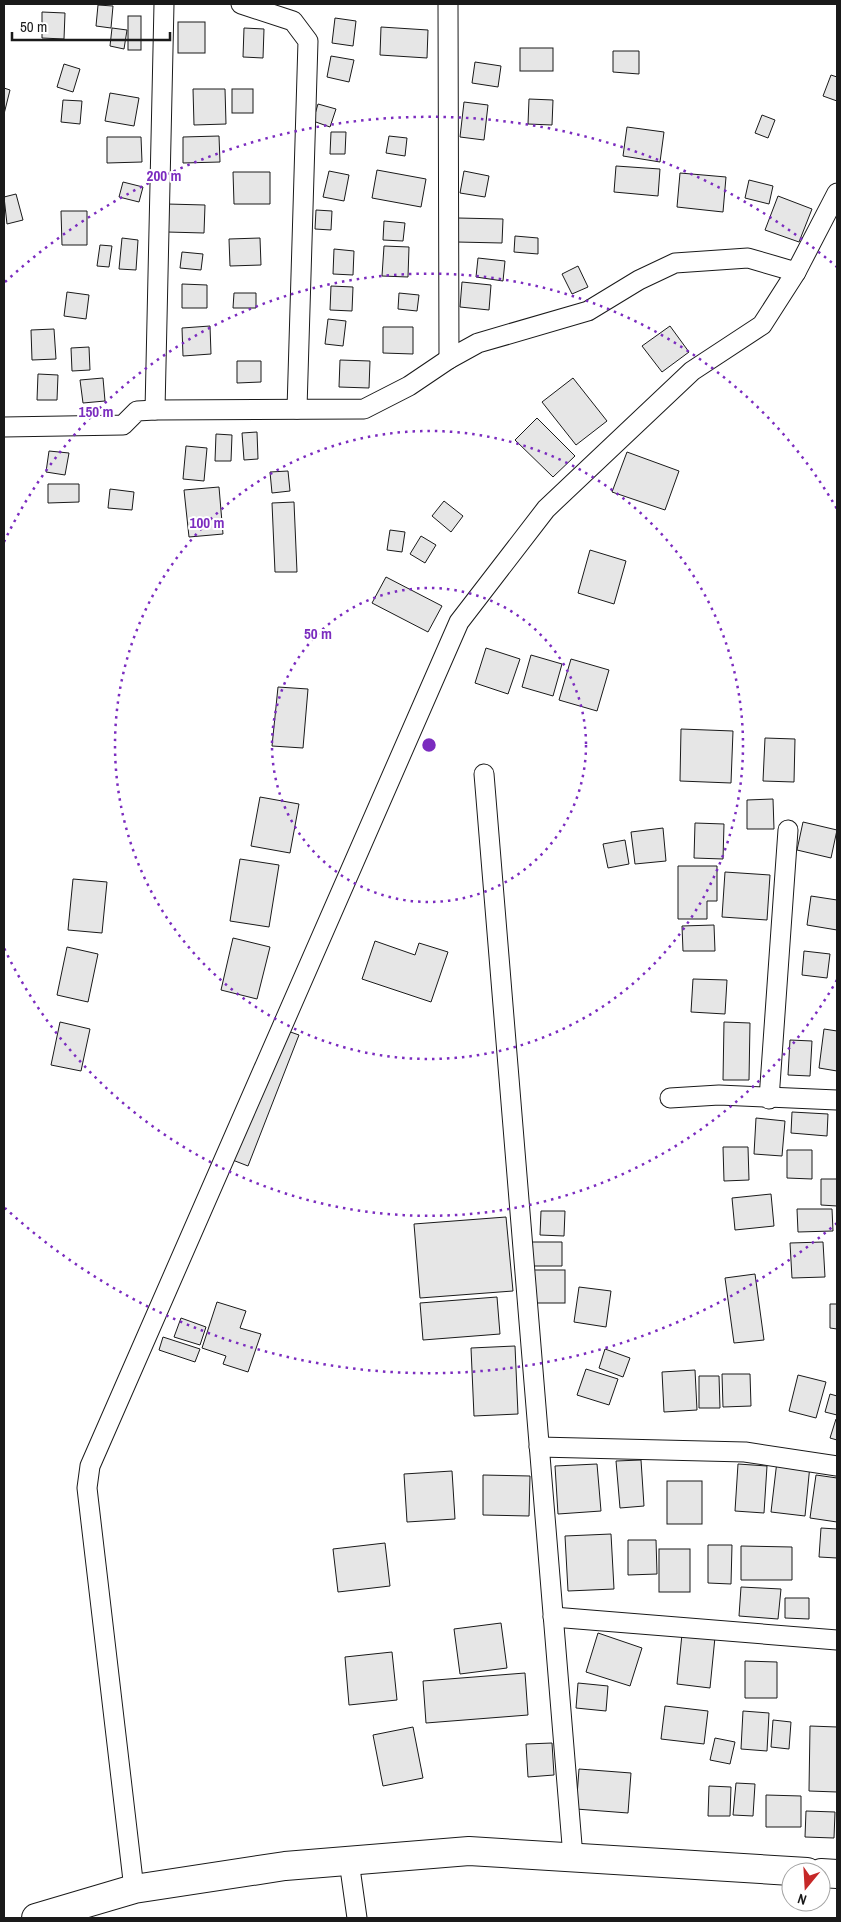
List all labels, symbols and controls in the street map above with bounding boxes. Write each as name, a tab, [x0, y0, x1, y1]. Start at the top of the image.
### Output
scale bar	[12, 10, 170, 42]
text: 50 m	[20, 16, 47, 37]
text: 200 m	[147, 165, 181, 186]
text: 150 m	[79, 401, 113, 422]
text: 100 m	[190, 512, 224, 533]
text: 50 m	[304, 623, 332, 644]
centre of rings	[420, 736, 438, 754]
north arrow	[781, 1862, 831, 1912]
text: N	[795, 1890, 809, 1909]

